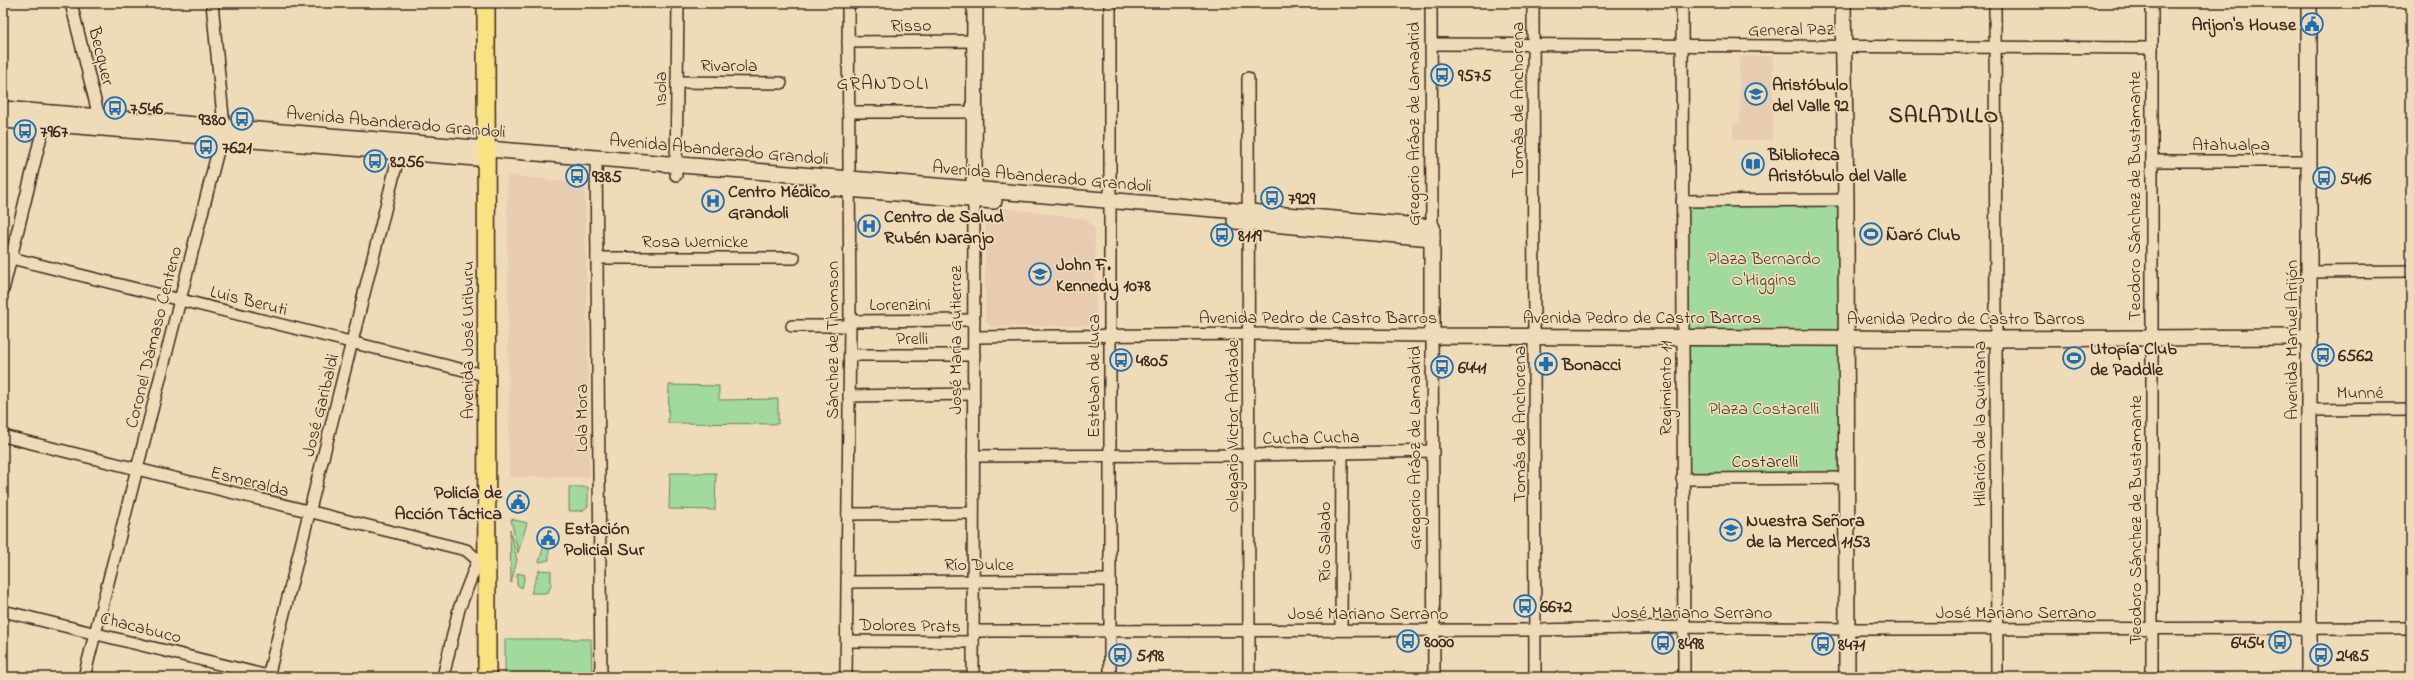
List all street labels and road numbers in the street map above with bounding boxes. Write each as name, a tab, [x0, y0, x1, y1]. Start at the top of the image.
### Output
street label: Risso	[890, 14, 932, 40]
street label: General Paz	[1748, 17, 1835, 45]
street label: Gregorio Aráoz de Lamadrid	[1402, 22, 1429, 226]
street label: Tomás de Anchorena	[1506, 22, 1532, 178]
street label: Becquer	[80, 23, 120, 89]
street label: Rivarola	[700, 54, 758, 80]
street label: Teodoro Sánchez de Bustamante	[2123, 70, 2149, 321]
street label: Isola	[649, 72, 675, 106]
street label: Avenida Abanderado Grandoli	[285, 101, 507, 147]
street label: Avenida Abanderado Grandoli	[608, 128, 830, 174]
street label: Atahualpa	[2192, 133, 2270, 159]
street label: Avenida Abanderado Grandoli	[931, 155, 1153, 201]
street label: Rosa Wernicke	[642, 230, 749, 256]
street label: Coronel Dámaso Centeno	[120, 244, 190, 431]
street label: Avenida Manuel Arijón	[2280, 260, 2306, 420]
street label: Avenida José Uriburu	[456, 261, 482, 419]
street label: Sánchez de Thomson	[821, 261, 847, 419]
street label: José María Gutierrez	[944, 265, 970, 415]
street label: Luis Beruti	[207, 280, 290, 324]
street label: Lorenzini	[869, 293, 931, 319]
street label: Avenida Pedro de Castro Barros	[1199, 306, 1437, 332]
street label: Avenida Pedro de Castro Barros	[1523, 306, 1761, 332]
street label: Avenida Pedro de Castro Barros	[1847, 307, 2085, 333]
street label: Esteban de Luca	[1082, 314, 1108, 438]
street label: Prelli	[896, 327, 928, 353]
street label: Olegario Victor Andrade	[1221, 339, 1248, 513]
street label: Regimiento 11	[1654, 340, 1681, 435]
street label: Hilarión de la Quintana	[1968, 341, 1994, 507]
street label: Gregorio Aráoz de Lamadrid	[1403, 346, 1430, 550]
street label: Tomás de Anchorena	[1508, 346, 1534, 502]
street label: José Garibaldi	[297, 351, 347, 460]
street label: Munné	[2337, 381, 2384, 407]
street label: Lola Mora	[570, 384, 596, 452]
street label: Teodoro Sánchez de Bustamante	[2124, 394, 2150, 645]
street label: Cucha Cucha	[1262, 425, 1360, 453]
street label: Costarelli	[1731, 450, 1799, 476]
street label: Esmeralda	[207, 461, 292, 505]
street label: Río Salado	[1313, 502, 1339, 582]
street label: Río Dulce	[944, 553, 1015, 579]
street label: José Mariano Serrano	[1612, 601, 1772, 627]
street label: José Mariano Serrano	[1936, 601, 2096, 627]
street label: José Mariano Serrano	[1288, 602, 1448, 628]
street label: Chacabuco	[97, 606, 184, 652]
street label: Dolores Prats	[858, 613, 961, 641]

